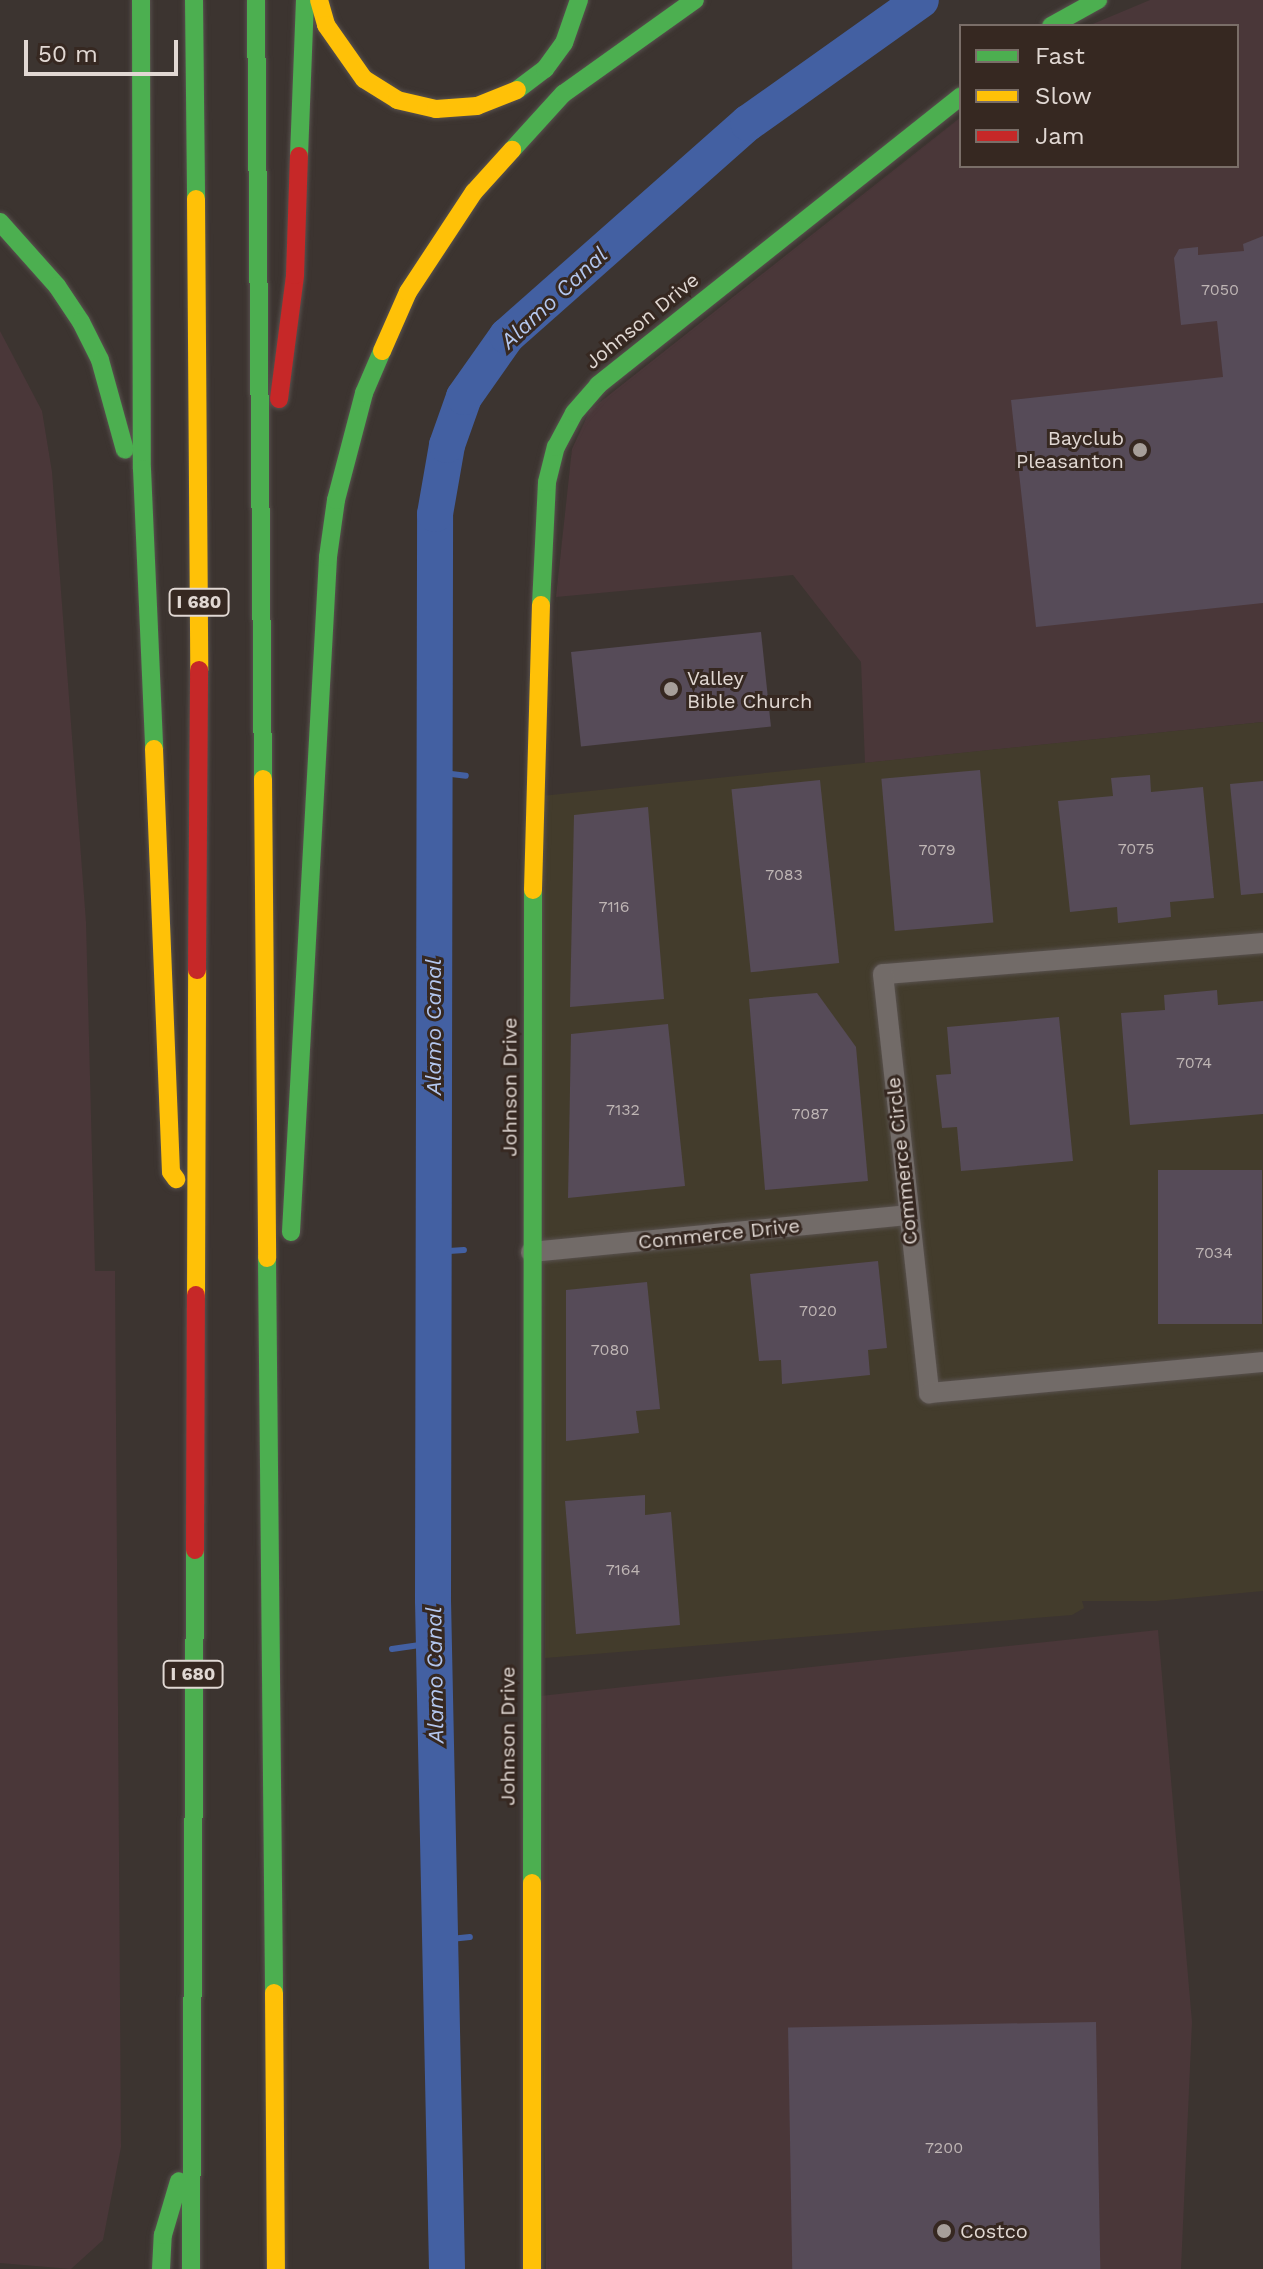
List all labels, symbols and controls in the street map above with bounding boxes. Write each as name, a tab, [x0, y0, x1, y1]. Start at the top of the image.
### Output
scale bar	[28, 24, 182, 74]
legend	[959, 24, 1239, 168]
text: 50 m	[38, 40, 98, 68]
text: Fast	[1035, 42, 1085, 70]
text: Slow	[1035, 82, 1092, 110]
text: Jam	[1035, 122, 1085, 150]
water label: Alamo Canal	[495, 242, 613, 354]
street label: Johnson Drive	[580, 268, 704, 374]
house number: 7050	[1201, 280, 1239, 300]
place label: Bayclub Pleasanton	[1016, 426, 1124, 473]
marker: Bayclub Pleasanton	[1131, 441, 1149, 459]
road number: I 680	[167, 588, 231, 616]
place label: Valley Bible Church	[687, 666, 812, 713]
marker: Valley Bible Church	[662, 680, 680, 698]
house number: 7075	[1118, 839, 1154, 859]
house number: 7079	[918, 840, 956, 860]
house number: 7083	[765, 865, 803, 885]
house number: 7116	[598, 897, 630, 917]
water label: Alamo Canal	[421, 959, 447, 1095]
street label: Johnson Drive	[498, 1017, 522, 1157]
house number: 7074	[1176, 1053, 1212, 1073]
street label: Commerce Circle	[881, 1076, 923, 1246]
house number: 7132	[606, 1100, 640, 1120]
house number: 7087	[792, 1104, 828, 1124]
street label: Commerce Drive	[637, 1214, 801, 1254]
house number: 7034	[1195, 1243, 1233, 1263]
house number: 7020	[799, 1301, 837, 1321]
house number: 7080	[591, 1340, 629, 1360]
house number: 7164	[606, 1560, 640, 1580]
water label: Alamo Canal	[421, 1606, 449, 1744]
road number: I 680	[161, 1660, 225, 1688]
street label: Johnson Drive	[496, 1666, 520, 1806]
house number: 7200	[925, 2138, 963, 2158]
place label: Costco	[960, 2219, 1028, 2243]
marker: Costco	[935, 2222, 953, 2240]

